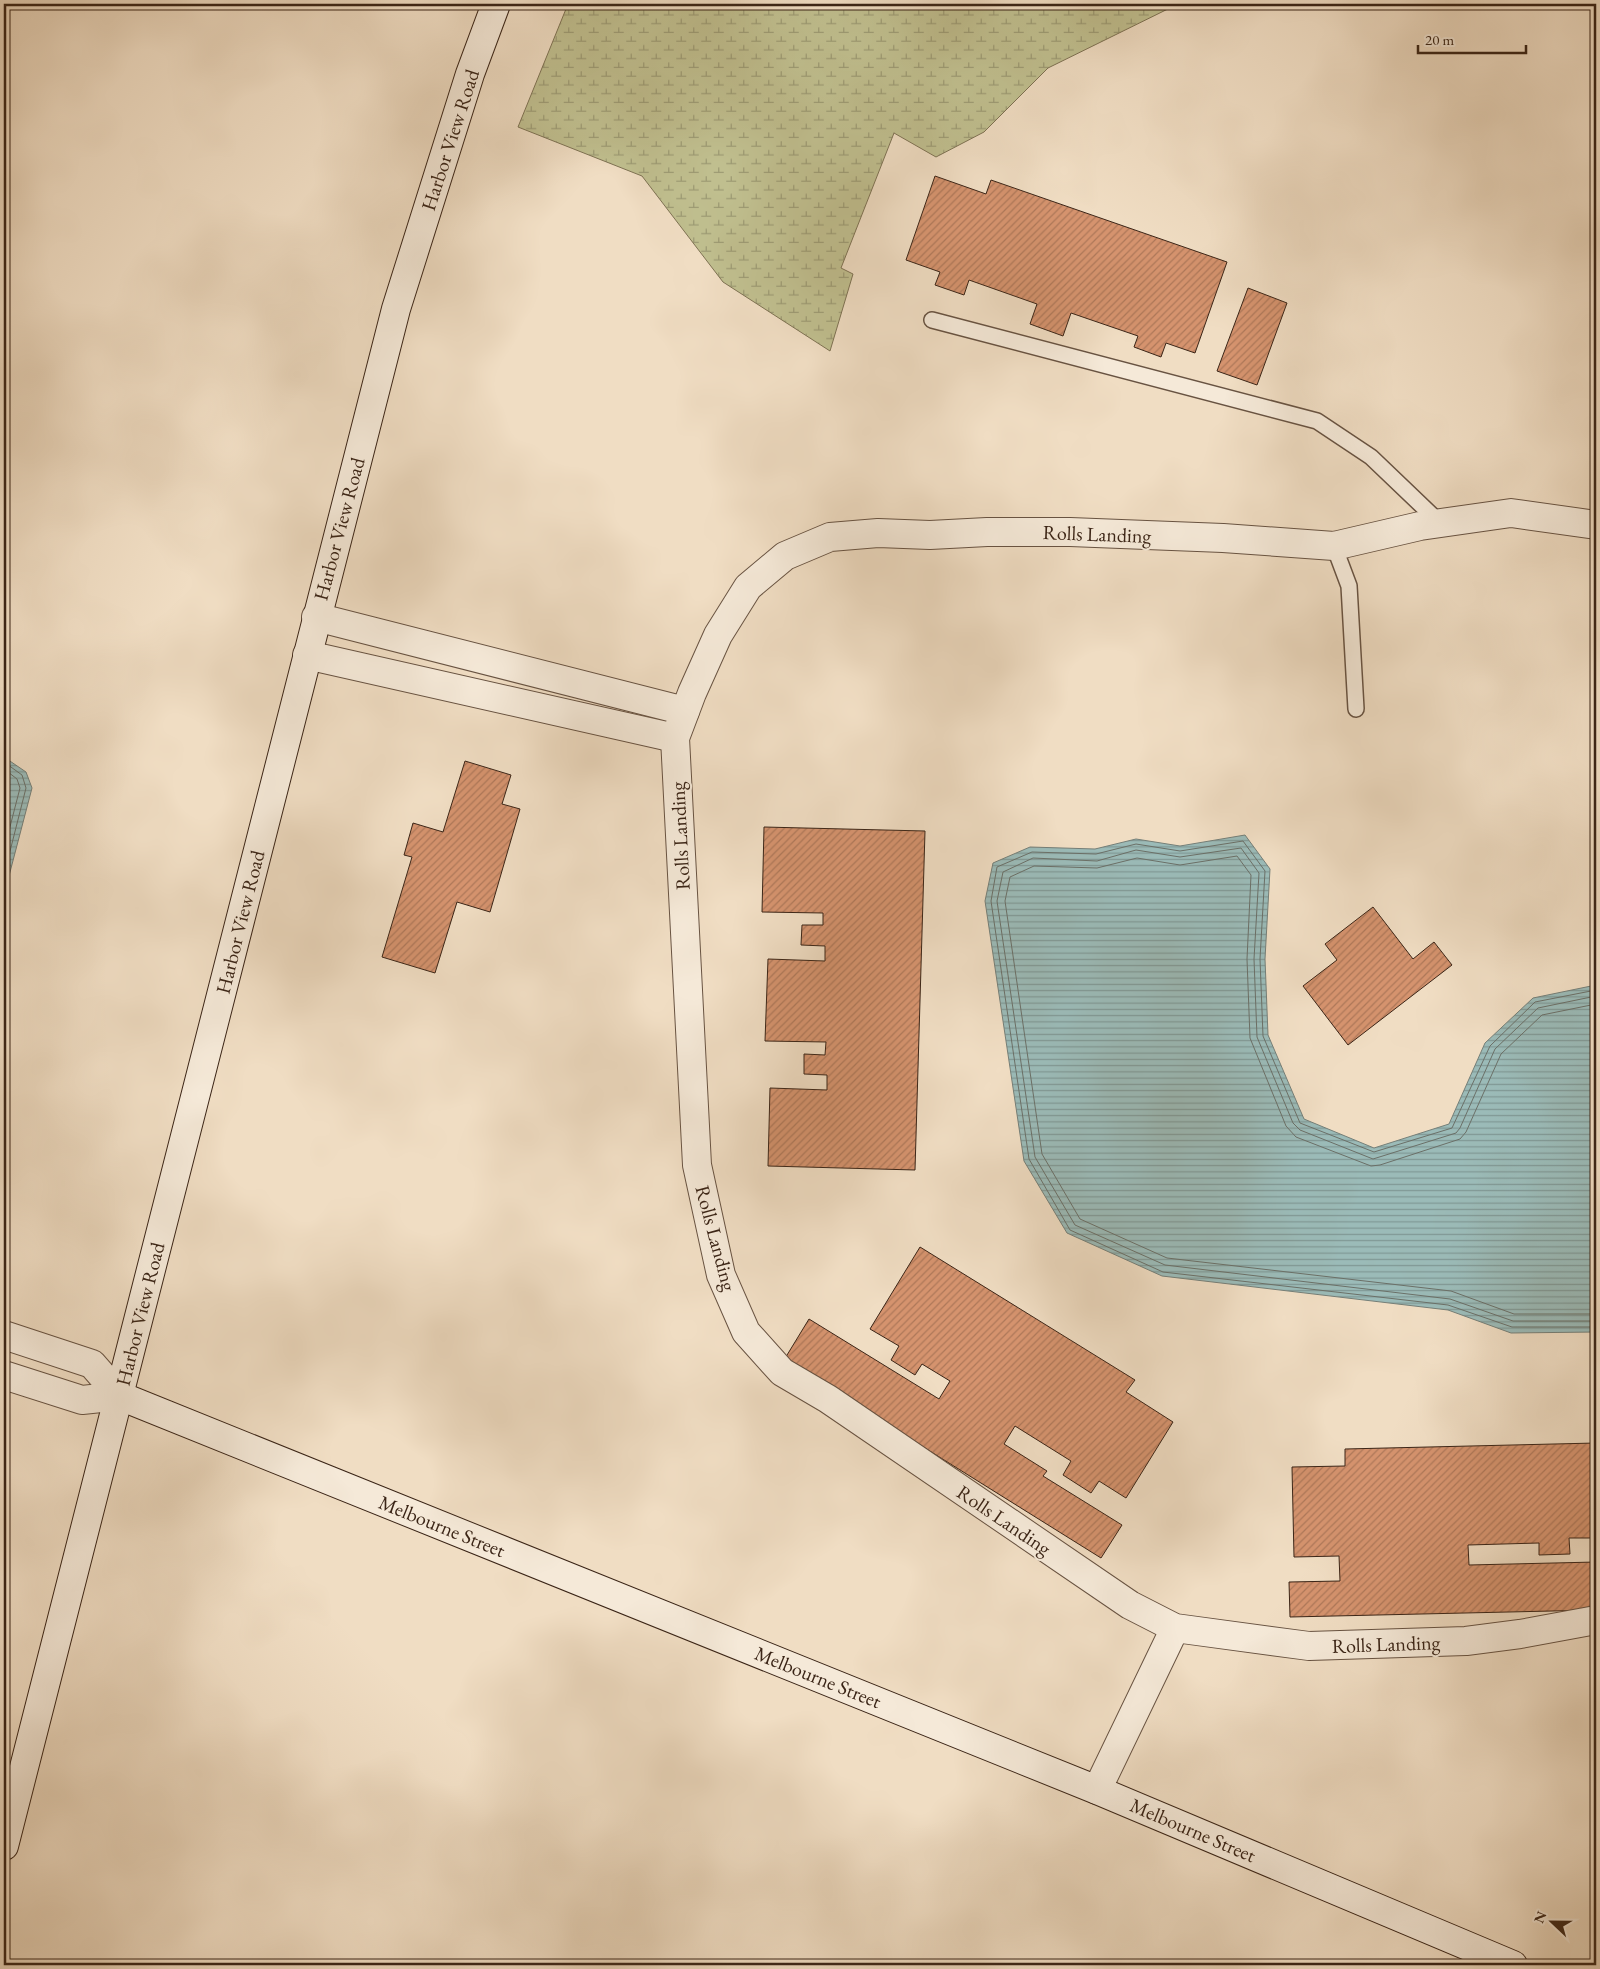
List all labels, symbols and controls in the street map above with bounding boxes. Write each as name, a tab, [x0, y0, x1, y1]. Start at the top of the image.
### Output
scale bar	[1418, 22, 1525, 54]
text: 20 m	[1425, 30, 1454, 49]
street label: Harbor View Road	[415, 65, 485, 214]
street label: Harbor View Road	[307, 454, 371, 603]
street label: Rolls Landing	[1042, 519, 1152, 549]
street label: Rolls Landing	[664, 781, 696, 891]
street label: Harbor View Road	[210, 847, 271, 996]
street label: Rolls Landing	[689, 1182, 743, 1294]
street label: Harbor View Road	[110, 1239, 171, 1388]
street label: Rolls Landing	[952, 1479, 1056, 1561]
street label: Melbourne Street	[375, 1489, 510, 1563]
street label: Rolls Landing	[1331, 1629, 1441, 1659]
street label: Melbourne Street	[751, 1640, 886, 1714]
street label: Melbourne Street	[1126, 1792, 1260, 1868]
north arrow	[1528, 1896, 1578, 1946]
text: N	[1529, 1908, 1551, 1926]

